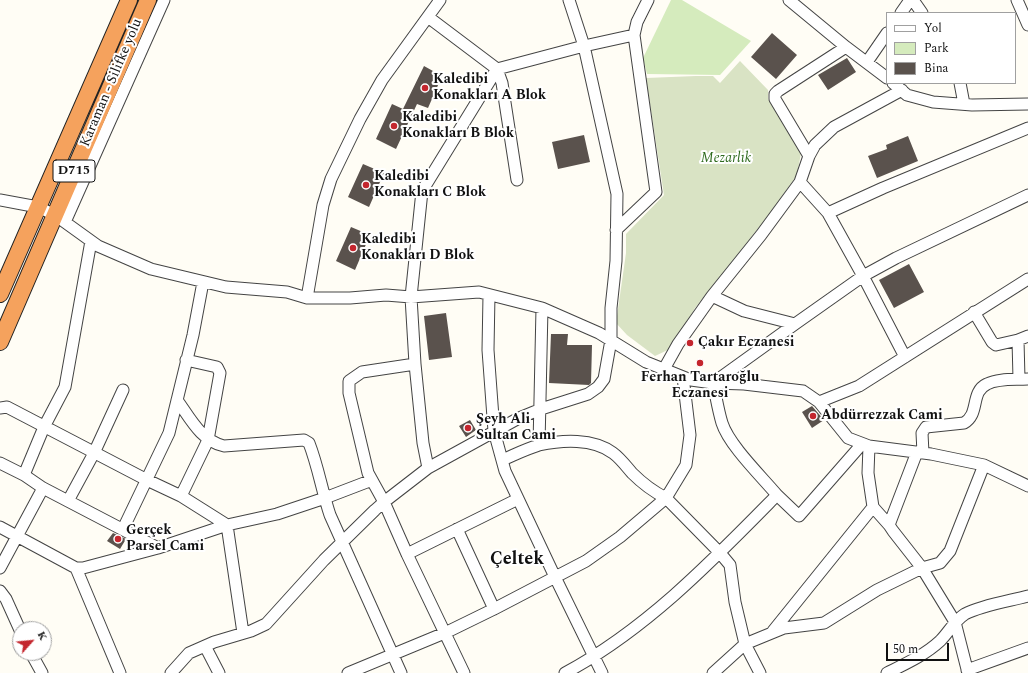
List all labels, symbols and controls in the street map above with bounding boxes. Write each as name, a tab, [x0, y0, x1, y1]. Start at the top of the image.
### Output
legend	[886, 12, 1016, 84]
street label: Karaman - Silifke yolu	[77, 16, 147, 150]
text: Yol	[924, 19, 942, 38]
text: Park	[924, 39, 949, 58]
text: Bina	[924, 59, 948, 78]
place label: Kaledibi Konakları A Blok	[433, 72, 546, 104]
marker: Kaledibi Konakları A Blok	[420, 83, 430, 93]
place label: Kaledibi Konakları B Blok	[402, 110, 514, 142]
marker: Kaledibi Konakları B Blok	[389, 121, 399, 131]
park label: Mezarlık	[701, 151, 751, 167]
road number: D715	[53, 160, 95, 182]
place label: Kaledibi Konakları C Blok	[374, 169, 486, 202]
marker: Kaledibi Konakları C Blok	[361, 180, 371, 190]
place label: Kaledibi Konakları D Blok	[361, 232, 475, 264]
marker: Kaledibi Konakları D Blok	[348, 243, 358, 253]
place label: Çakır Eczanesi	[698, 335, 794, 351]
marker: Çakır Eczanesi	[685, 338, 695, 348]
marker: Ferhan Tartaroğlu Eczanesi	[695, 358, 705, 368]
place label: Ferhan Tartaroğlu Eczanesi	[641, 370, 759, 402]
place label: Abdürrezzak Cami	[821, 408, 943, 424]
marker: Abdürrezzak Cami	[808, 411, 818, 421]
place label: Şeyh Ali Sultan Cami	[476, 412, 556, 444]
marker: Şeyh Ali Sultan Cami	[463, 423, 473, 433]
place label: Gerçek Parsel Cami	[126, 523, 204, 556]
marker: Gerçek Parsel Cami	[113, 534, 123, 544]
district label: Çeltek	[490, 549, 544, 571]
north arrow	[12, 621, 52, 661]
text: K	[33, 628, 52, 643]
scale bar	[888, 635, 951, 661]
text: 50 m	[893, 640, 918, 659]

